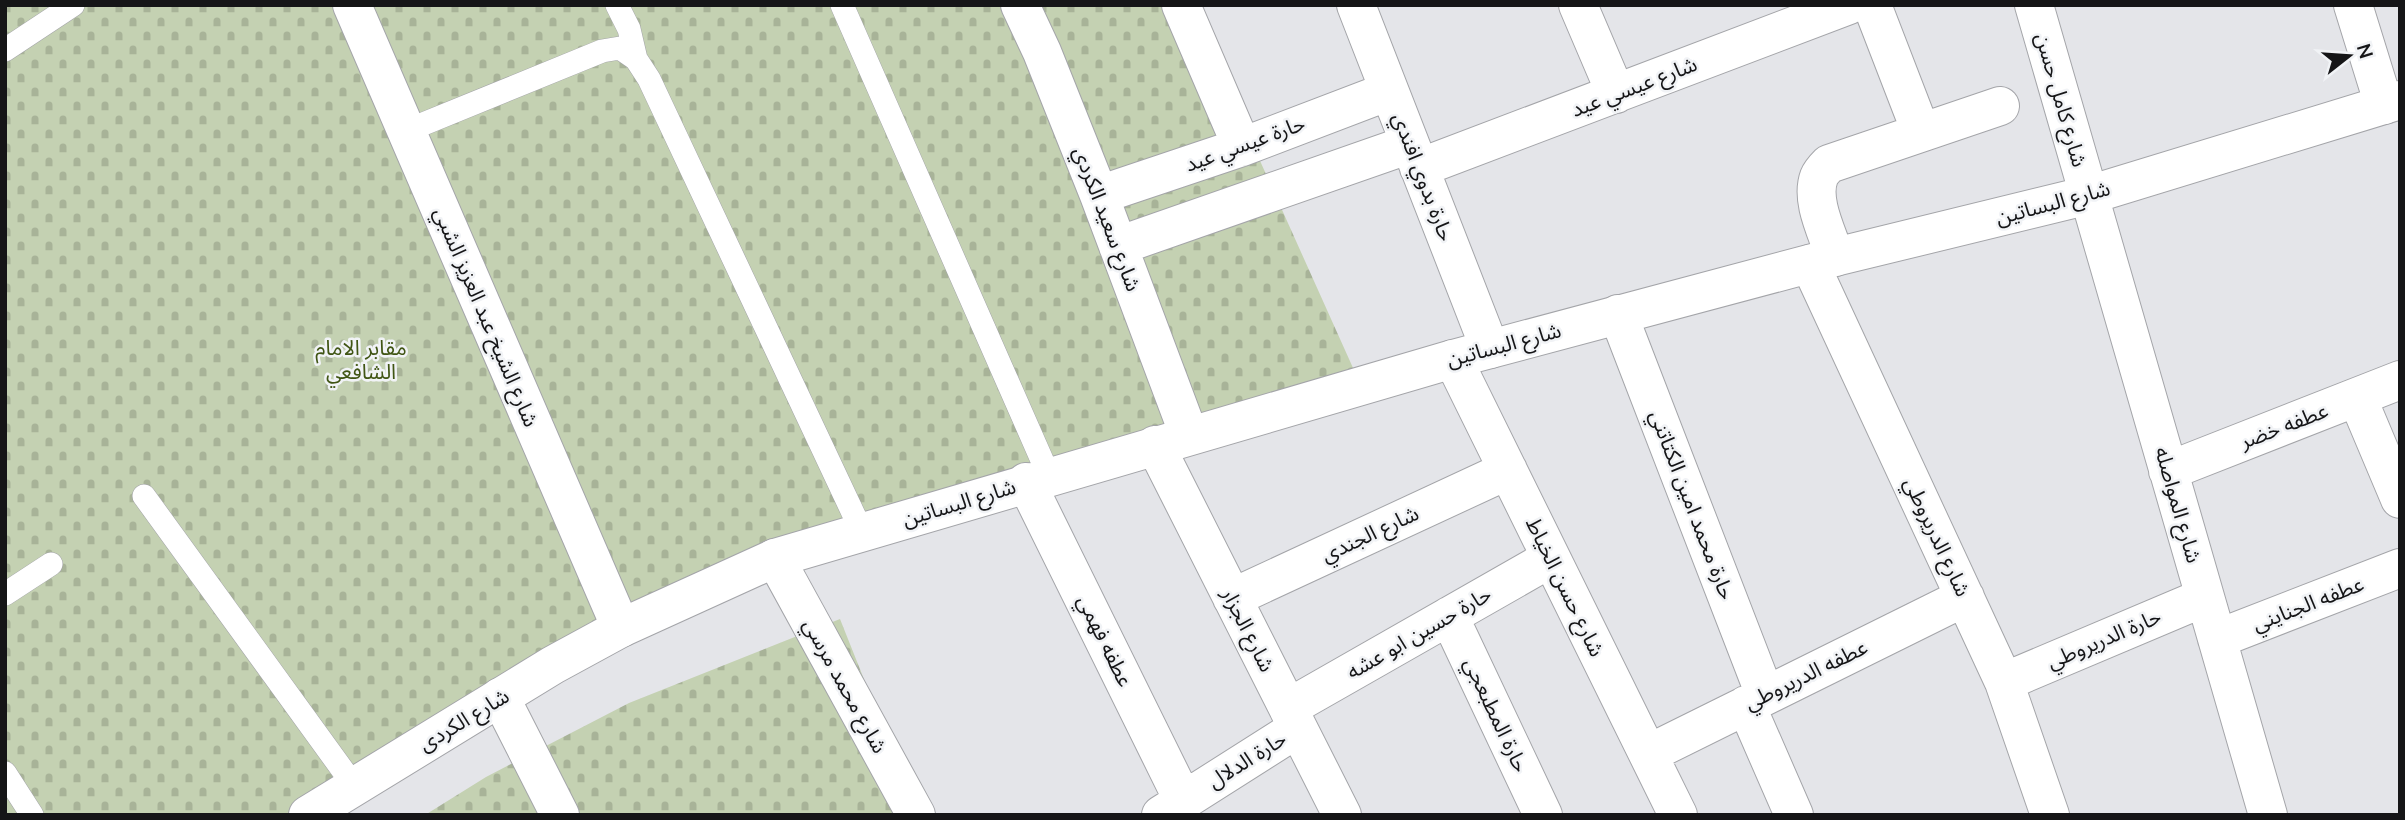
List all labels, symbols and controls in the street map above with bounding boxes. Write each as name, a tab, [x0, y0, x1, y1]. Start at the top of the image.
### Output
north arrow	[2314, 21, 2384, 91]
street label: شارع كامل حسن	[2028, 30, 2094, 171]
text: N	[2350, 41, 2379, 62]
street label: شارع عيسي عيد	[1567, 50, 1702, 126]
street label: حارة عيسي عيد	[1181, 109, 1310, 180]
street label: حارة بدوي افندي	[1384, 109, 1460, 246]
street label: شارع سعيد الكردي	[1065, 143, 1147, 296]
street label: شارع البساتين	[1993, 174, 2114, 233]
street label: شارع الشيخ عبد العزيز الشبي	[425, 203, 545, 432]
street label: شارع البساتين	[1444, 316, 1565, 375]
park label: مقابر الامام الشافعي	[315, 334, 407, 388]
street label: عطفه خضر	[2235, 396, 2332, 456]
street label: حارة محمد امين الكتاتني	[1641, 406, 1741, 604]
street label: شارع المواصله	[2147, 444, 2208, 566]
street label: شارع البساتين	[899, 472, 1020, 535]
street label: شارع الدريروطي	[1895, 473, 1977, 602]
street label: شارع الجندي	[1317, 499, 1424, 570]
street label: شارع حسن الخياط	[1518, 513, 1611, 662]
street label: عطفه الجنايني	[2248, 570, 2369, 640]
street label: حارة حسين ابو عشه	[1342, 580, 1496, 686]
street label: شارع الجزار	[1214, 582, 1281, 677]
street label: عطفه فهمي	[1069, 590, 1139, 692]
street label: حارة الدريروطي	[2043, 602, 2166, 677]
street label: شارع محمد مرسي	[795, 614, 894, 759]
street label: عطفه الدريروطي	[1740, 633, 1873, 719]
street label: حارة المطبعجي	[1455, 653, 1535, 778]
street label: شارع الكردى	[413, 682, 515, 759]
street label: حارة الدلال	[1202, 725, 1292, 795]

